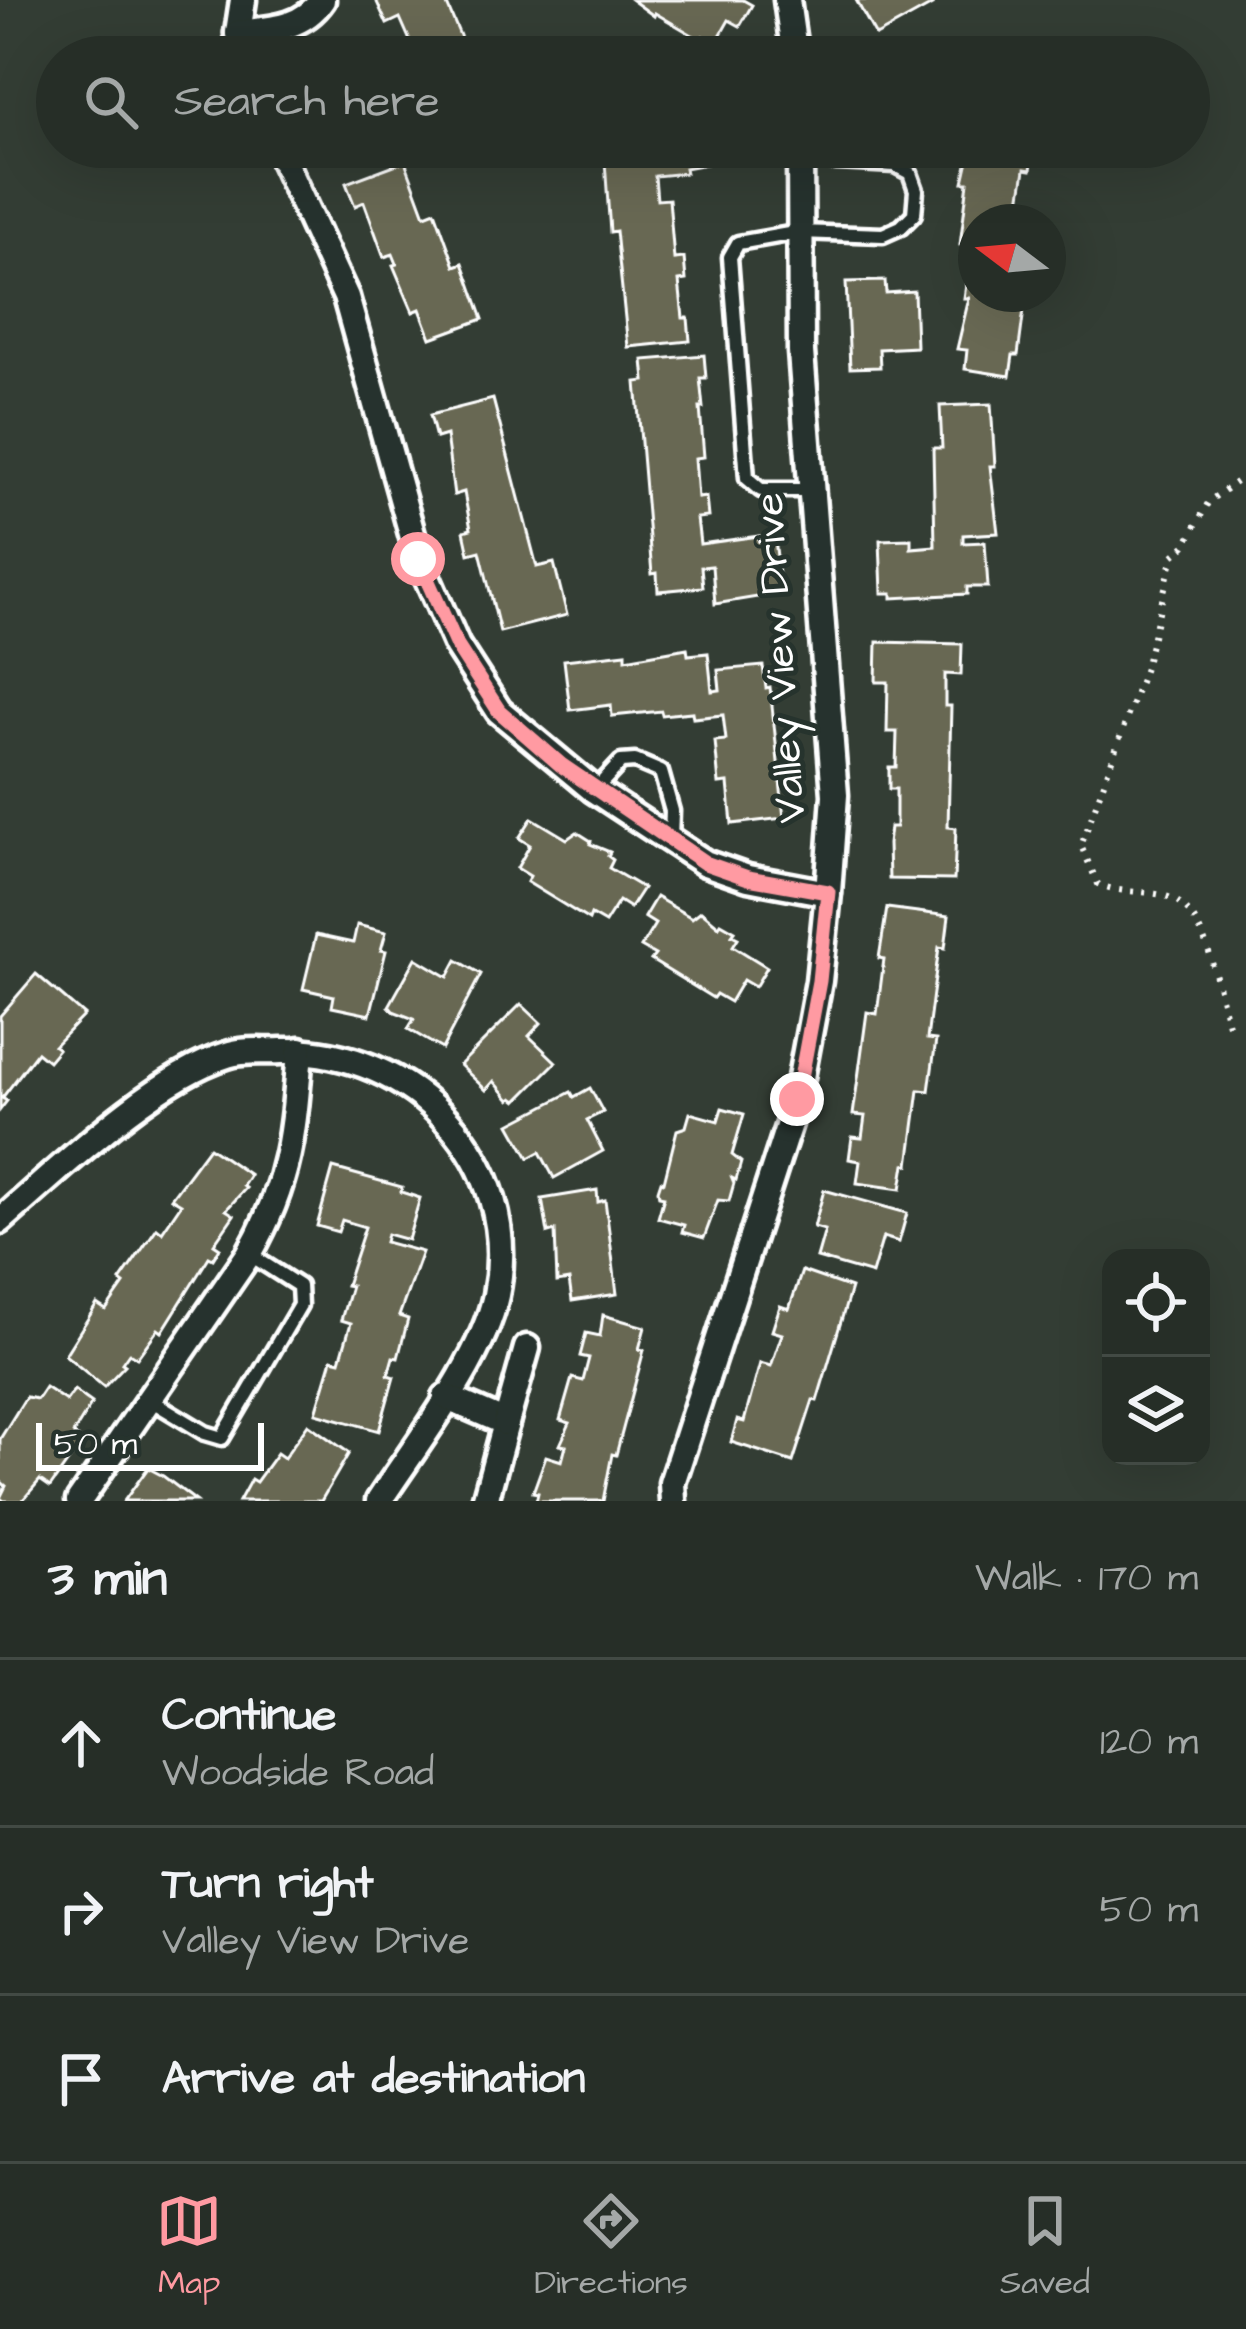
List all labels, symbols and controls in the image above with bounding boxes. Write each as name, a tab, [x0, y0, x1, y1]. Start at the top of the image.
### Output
search box	[36, 36, 1210, 168]
icon: search	[78, 69, 144, 135]
text: Search here	[174, 71, 440, 133]
north arrow	[958, 204, 1066, 312]
street label: Valley View Drive	[741, 491, 822, 825]
route start	[391, 532, 445, 586]
route end	[770, 1072, 824, 1126]
map controls	[1102, 1249, 1210, 1465]
button: locate	[1102, 1249, 1210, 1357]
button: layers	[1102, 1357, 1210, 1465]
scale bar	[36, 1417, 264, 1470]
text: 50 m	[54, 1421, 137, 1467]
text: 3 min	[48, 1544, 167, 1615]
text: Walk · 170 m	[975, 1552, 1198, 1606]
text: Continue	[162, 1685, 336, 1747]
icon: ahead	[48, 1710, 114, 1776]
text: 120 m	[1100, 1716, 1198, 1770]
text: Woodside Road	[162, 1747, 434, 1801]
text: Turn right	[162, 1853, 374, 1915]
icon: right	[48, 1878, 114, 1944]
text: 50 m	[1100, 1884, 1198, 1938]
text: Valley View Drive	[162, 1915, 469, 1969]
icon: arrive	[48, 2046, 114, 2112]
text: Arrive at destination	[162, 2048, 585, 2110]
tab: Map	[156, 2188, 222, 2306]
tab: Directions	[534, 2188, 688, 2306]
tab: Saved	[1000, 2188, 1090, 2306]

